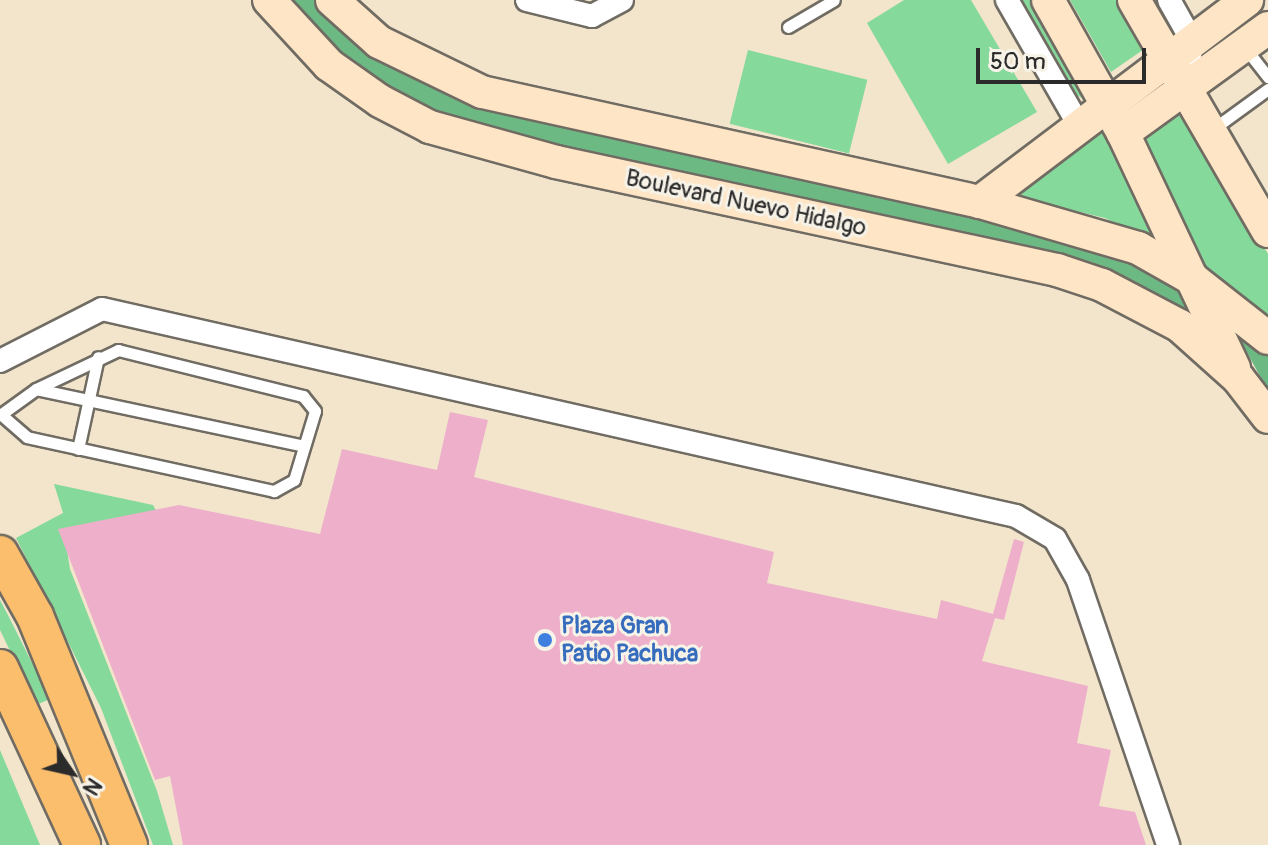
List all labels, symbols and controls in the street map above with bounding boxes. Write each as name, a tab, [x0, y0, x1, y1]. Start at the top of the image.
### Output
scale bar	[980, 32, 1150, 82]
text: 50 m	[990, 47, 1046, 76]
street label: Boulevard Nuevo Hidalgo	[623, 163, 869, 243]
place label: Plaza Gran Patio Pachuca	[561, 612, 698, 668]
marker: Plaza Gran Patio Pachuca	[536, 631, 554, 649]
north arrow	[32, 733, 112, 813]
text: N	[76, 772, 108, 800]

